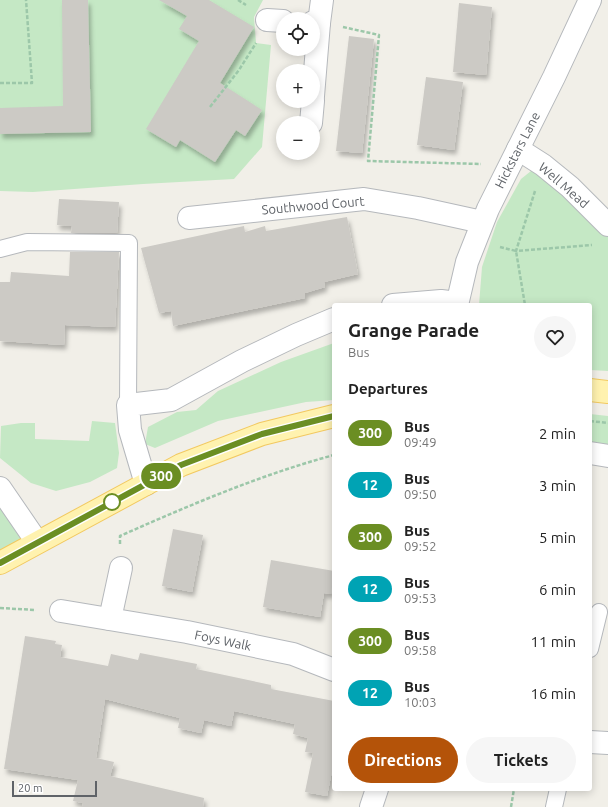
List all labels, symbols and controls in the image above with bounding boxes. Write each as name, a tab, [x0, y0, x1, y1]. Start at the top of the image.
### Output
map controls	[276, 12, 320, 160]
button: locate	[276, 12, 320, 56]
button: +	[276, 64, 320, 108]
street label: Hickstars Lane	[492, 110, 542, 190]
button: −	[276, 116, 320, 160]
street label: Well Mead	[536, 160, 592, 210]
street label: Southwood Court	[261, 194, 365, 216]
button: heart	[534, 316, 576, 358]
text: Grange Parade	[348, 319, 479, 341]
text: Bus	[348, 345, 369, 359]
text: Departures	[348, 380, 428, 397]
text: Bus	[404, 418, 430, 435]
text: 300	[358, 425, 382, 441]
text: 2 min	[539, 425, 576, 442]
text: 09:49	[404, 435, 437, 449]
line badge: 300	[138, 463, 184, 489]
text: 300	[149, 468, 173, 484]
text: Bus	[404, 470, 430, 487]
text: 12	[362, 477, 378, 493]
text: 3 min	[539, 477, 576, 494]
text: 09:50	[404, 487, 437, 501]
unlabelled marker	[103, 493, 121, 511]
text: Bus	[404, 522, 430, 539]
text: 300	[358, 529, 382, 545]
text: 5 min	[539, 529, 576, 546]
text: 09:52	[404, 539, 437, 553]
text: Bus	[404, 574, 430, 591]
text: 12	[362, 581, 378, 597]
text: 6 min	[539, 581, 576, 598]
text: 09:53	[404, 591, 437, 605]
text: Bus	[404, 626, 430, 643]
street label: Foys Walk	[193, 627, 253, 653]
text: 300	[358, 633, 382, 649]
text: 11 min	[530, 633, 576, 650]
text: 09:58	[404, 643, 437, 657]
text: Bus	[404, 678, 430, 695]
text: 12	[362, 685, 378, 701]
text: 16 min	[530, 685, 576, 702]
text: 10:03	[404, 695, 437, 709]
button: Directions	[348, 737, 458, 783]
button: Tickets	[466, 737, 576, 783]
scale bar	[12, 779, 97, 798]
text: 20 m	[18, 782, 42, 794]

